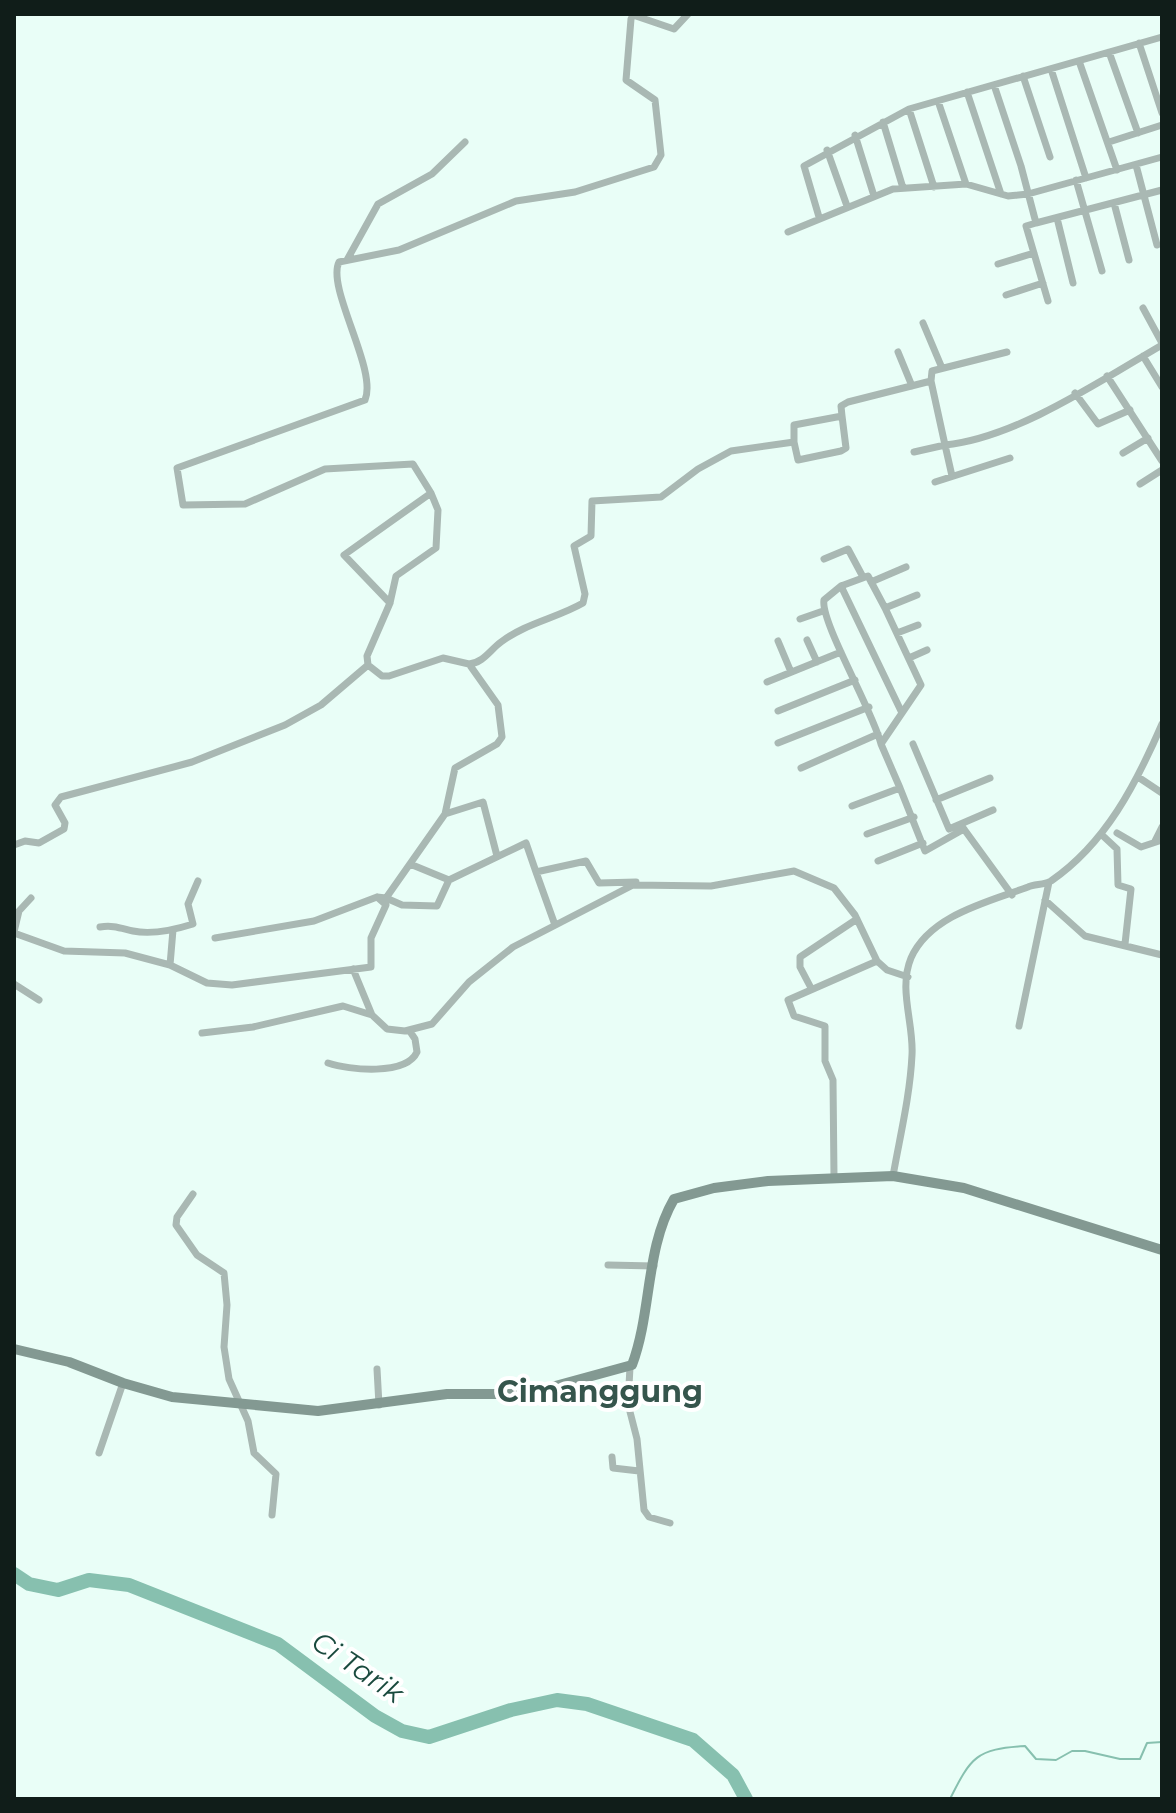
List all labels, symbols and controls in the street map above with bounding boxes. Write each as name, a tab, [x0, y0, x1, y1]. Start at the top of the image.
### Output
district label: Cimanggung	[497, 1373, 703, 1410]
water label: Ci Tarik	[306, 1624, 412, 1711]

